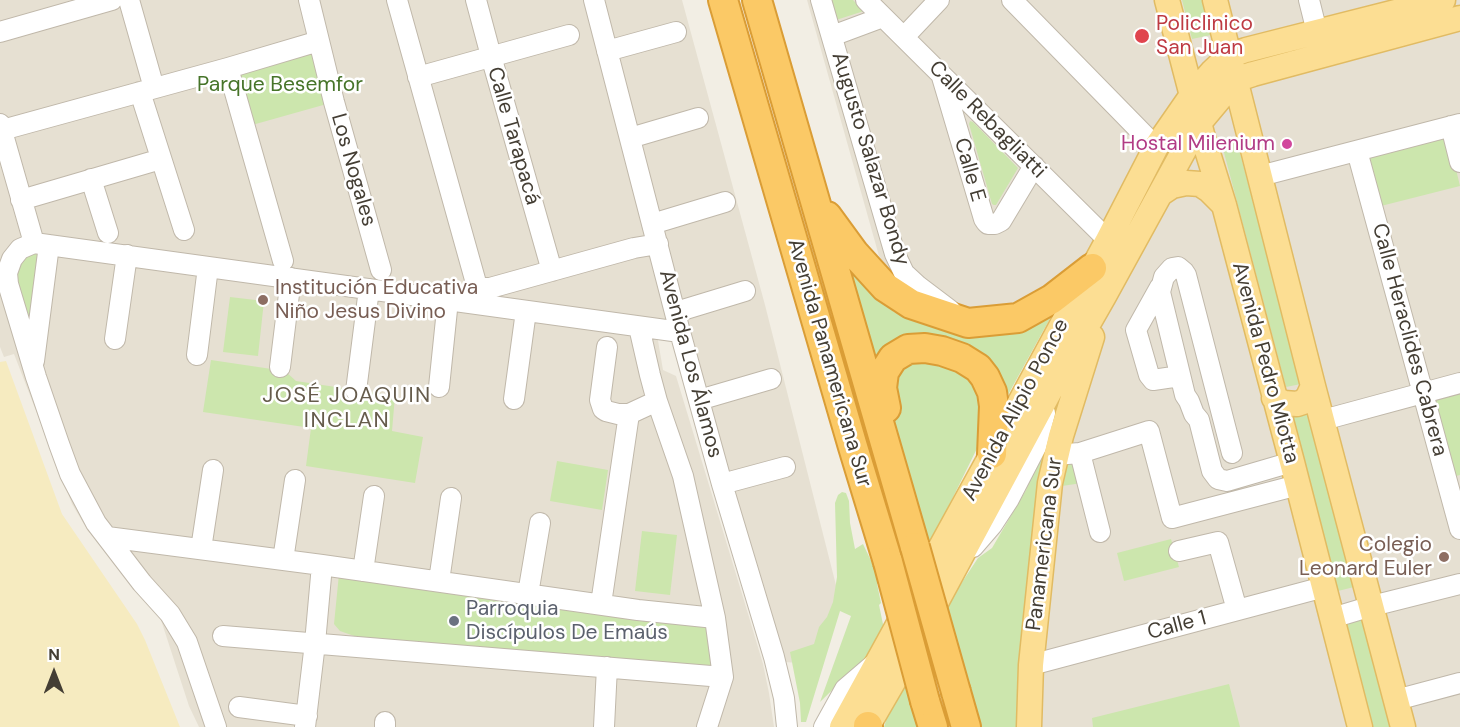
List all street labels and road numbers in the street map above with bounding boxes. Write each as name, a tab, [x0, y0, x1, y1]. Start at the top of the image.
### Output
street label: Augusto Salazar Bondy	[826, 49, 914, 269]
street label: Calle Rebagliatti	[923, 56, 1051, 184]
street label: Calle Tarapacá	[481, 64, 545, 208]
street label: Los Nogales	[325, 111, 381, 229]
street label: Calle E	[948, 135, 990, 205]
street label: Calle Heraclides Cabrera	[1366, 221, 1452, 459]
street label: Avenida Panamericana Sur	[781, 236, 877, 490]
street label: Avenida Pedro Miotta	[1226, 260, 1304, 466]
street label: Avenida Los Álamos	[653, 267, 727, 461]
street label: Avenida Alipio Ponce	[957, 315, 1075, 505]
street label: Panamericana Sur	[1022, 456, 1068, 632]
street label: Calle 1	[1145, 606, 1209, 646]

